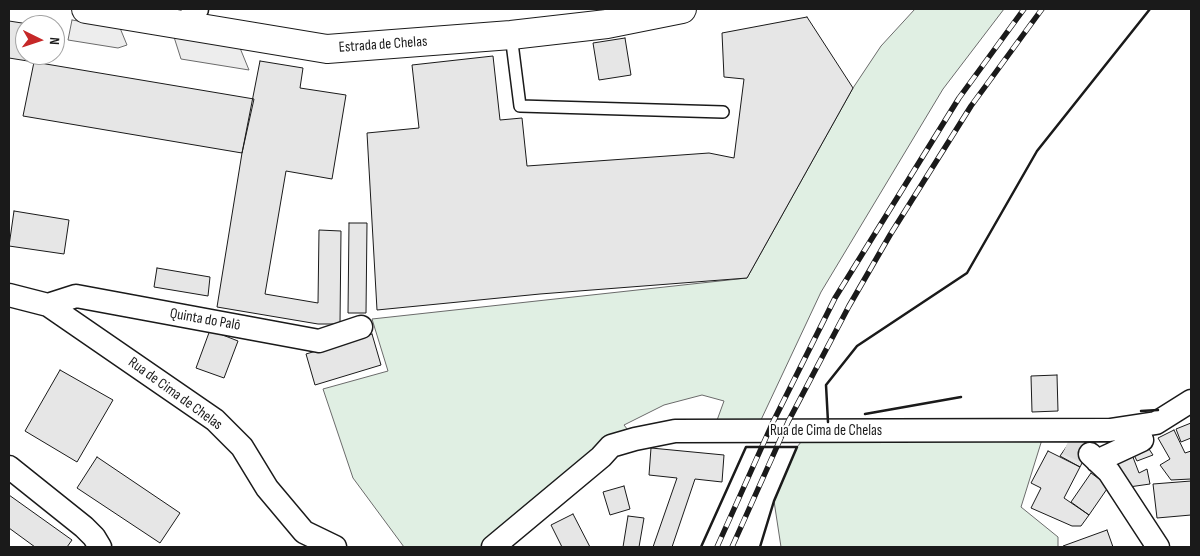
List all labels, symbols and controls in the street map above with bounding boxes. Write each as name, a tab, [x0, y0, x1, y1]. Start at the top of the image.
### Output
north arrow	[15, 15, 65, 65]
street label: Estrada de Chelas	[338, 33, 428, 57]
text: N	[46, 37, 63, 45]
street label: Quinta do Palô	[168, 305, 242, 335]
street label: Rua de Cima de Chelas	[124, 354, 226, 434]
street label: Rua de Cima de Chelas	[770, 422, 882, 440]

